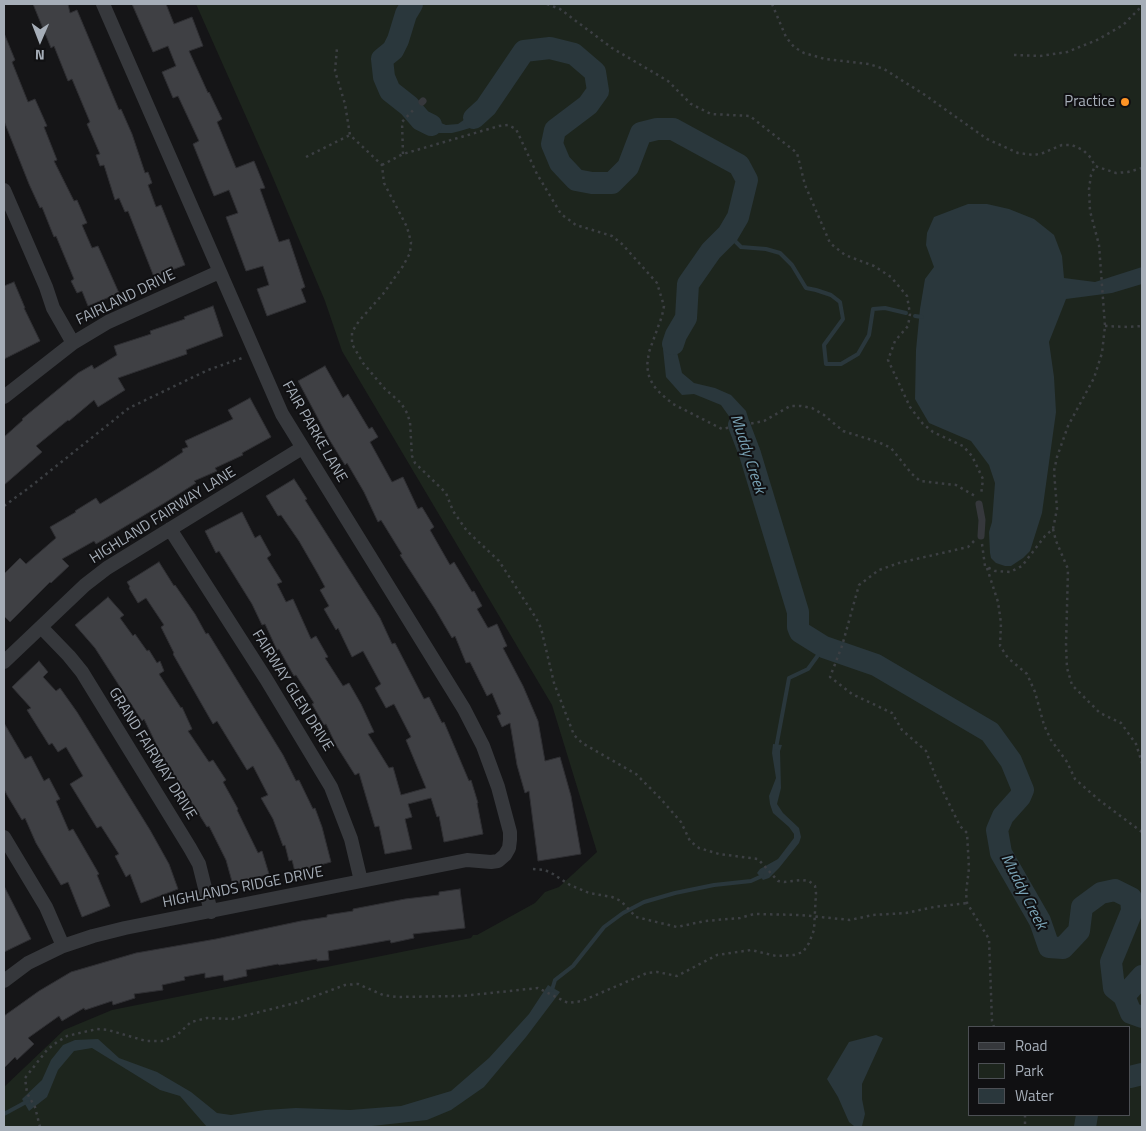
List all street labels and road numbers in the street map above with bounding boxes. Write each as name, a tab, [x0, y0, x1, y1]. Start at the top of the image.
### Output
street label: FAIRLAND DRIVE	[73, 266, 179, 330]
street label: FAIR PARKE LANE	[278, 378, 350, 486]
street label: HIGHLAND FAIRWAY LANE	[87, 464, 239, 568]
street label: FAIRWAY GLEN DRIVE	[247, 627, 337, 755]
street label: GRAND FAIRWAY DRIVE	[104, 685, 200, 823]
street label: HIGHLANDS RIDGE DRIVE	[161, 864, 325, 912]

